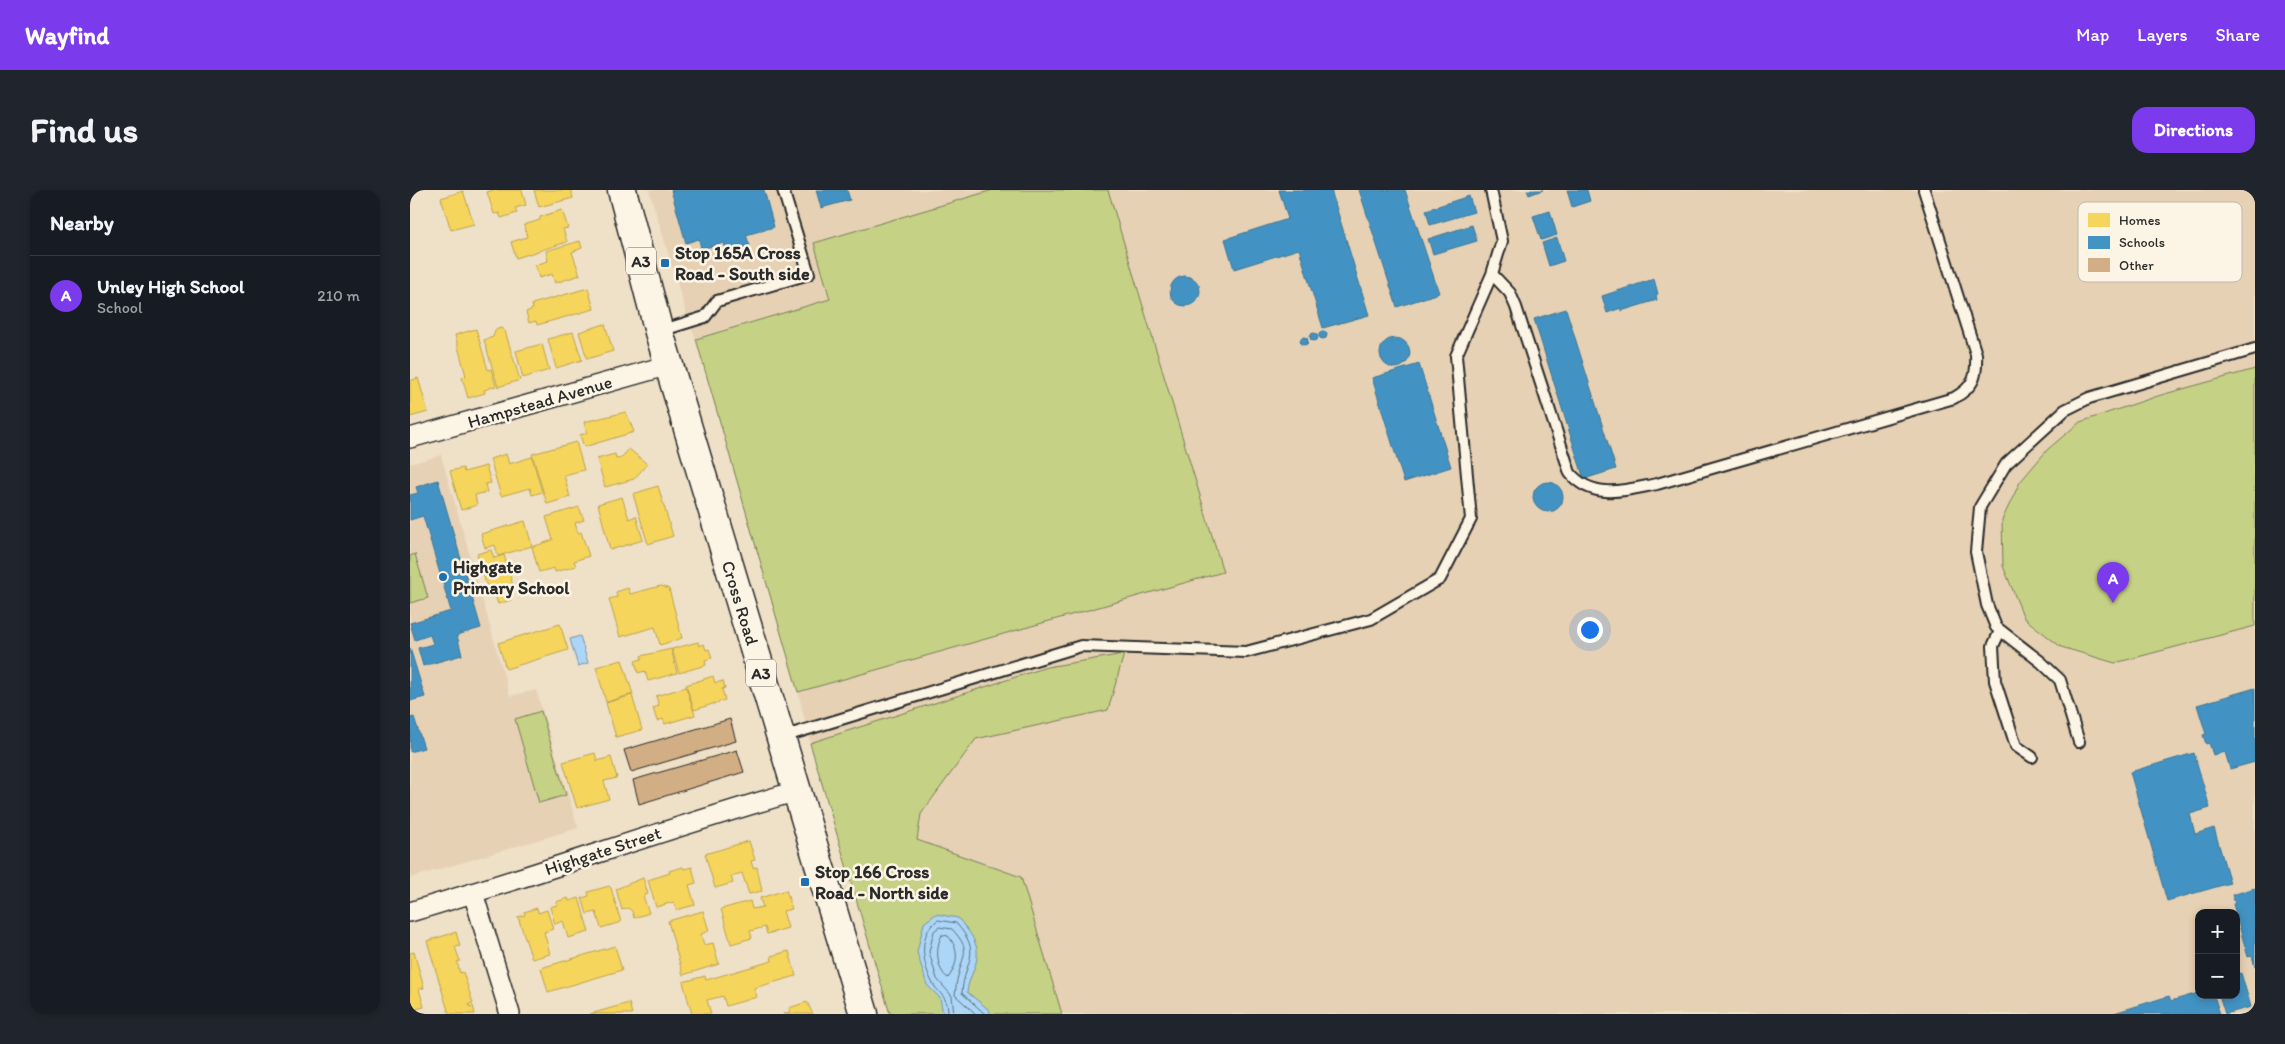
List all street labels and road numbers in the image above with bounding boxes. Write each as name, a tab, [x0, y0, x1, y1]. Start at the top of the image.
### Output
road number: A3	[626, 248, 656, 274]
street label: Hampstead Avenue	[465, 371, 615, 433]
street label: Cross Road	[717, 558, 763, 648]
road number: A3	[746, 659, 776, 686]
street label: Highgate Street	[542, 822, 664, 880]

